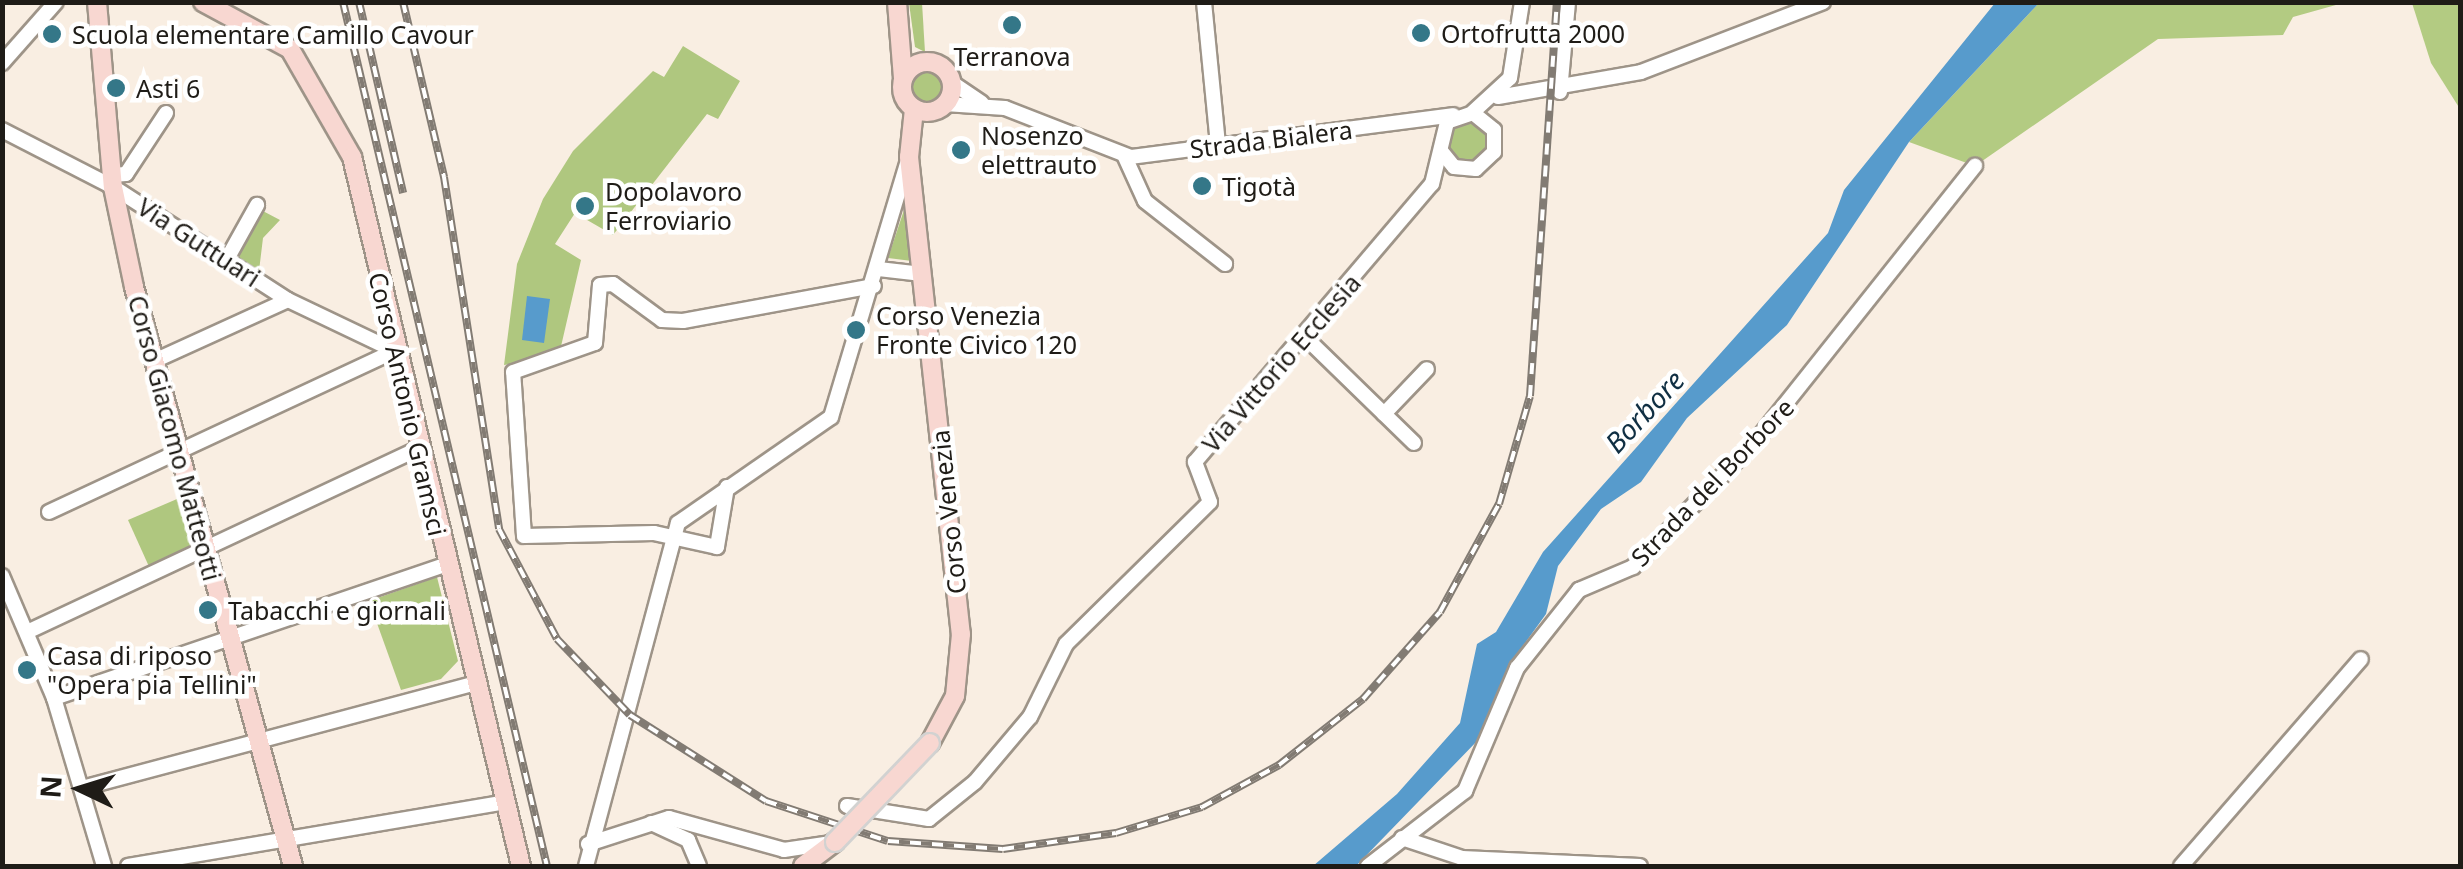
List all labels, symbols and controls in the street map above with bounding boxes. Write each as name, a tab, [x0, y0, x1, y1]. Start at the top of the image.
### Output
marker: Terranova	[1001, 14, 1023, 36]
place label: Ortofrutta 2000	[1441, 18, 1625, 48]
place label: Scuola elementare Camillo Cavour	[72, 19, 474, 49]
marker: Ortofrutta 2000	[1410, 22, 1432, 44]
marker: Scuola elementare Camillo Cavour	[41, 23, 63, 45]
place label: Terranova	[953, 41, 1071, 71]
place label: Asti 6	[136, 73, 200, 103]
marker: Asti 6	[105, 77, 127, 99]
street label: Strada Bialera	[1188, 114, 1354, 164]
place label: Nosenzo elettrauto	[981, 121, 1097, 180]
marker: Nosenzo elettrauto	[950, 139, 972, 161]
place label: Tigotà	[1222, 171, 1296, 201]
marker: Tigotà	[1191, 175, 1213, 197]
place label: Dopolavoro Ferroviario	[605, 177, 742, 236]
street label: Via Guttuari	[132, 191, 266, 293]
marker: Dopolavoro Ferroviario	[574, 195, 596, 217]
street label: Via Vittorio Ecclesia	[1196, 268, 1366, 458]
street label: Corso Antonio Gramsci	[363, 269, 453, 539]
street label: Corso Giacomo Matteotti	[122, 292, 228, 584]
place label: Corso Venezia Fronte Civico 120	[876, 301, 1077, 360]
marker: Corso Venezia Fronte Civico 120	[845, 319, 867, 341]
water label: Borbore	[1598, 363, 1690, 459]
street label: Strada del Borbore	[1624, 392, 1800, 572]
street label: Corso Venezia	[924, 428, 972, 596]
place label: Tabacchi e giornali	[228, 595, 446, 625]
marker: Tabacchi e giornali	[197, 599, 219, 621]
place label: Casa di riposo "Opera pia Tellini"	[47, 641, 257, 700]
marker: Casa di riposo "Opera pia Tellini"	[16, 659, 38, 681]
north arrow	[30, 739, 130, 839]
text: N	[30, 774, 70, 800]

